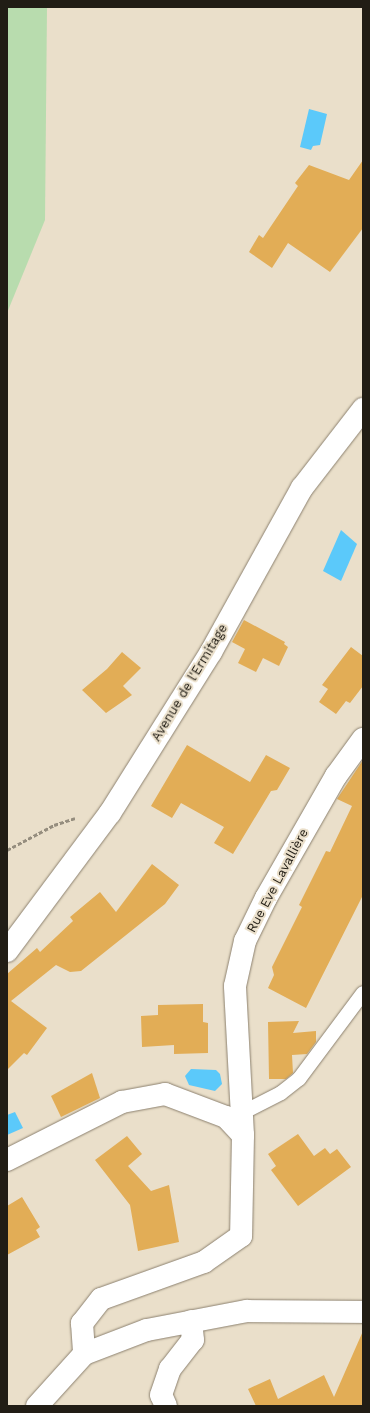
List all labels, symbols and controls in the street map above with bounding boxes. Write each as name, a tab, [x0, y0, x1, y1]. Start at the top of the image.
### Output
street label: Avenue de l'Ermitage	[149, 622, 231, 744]
street label: Rue Eve Lavallière	[244, 826, 312, 936]

